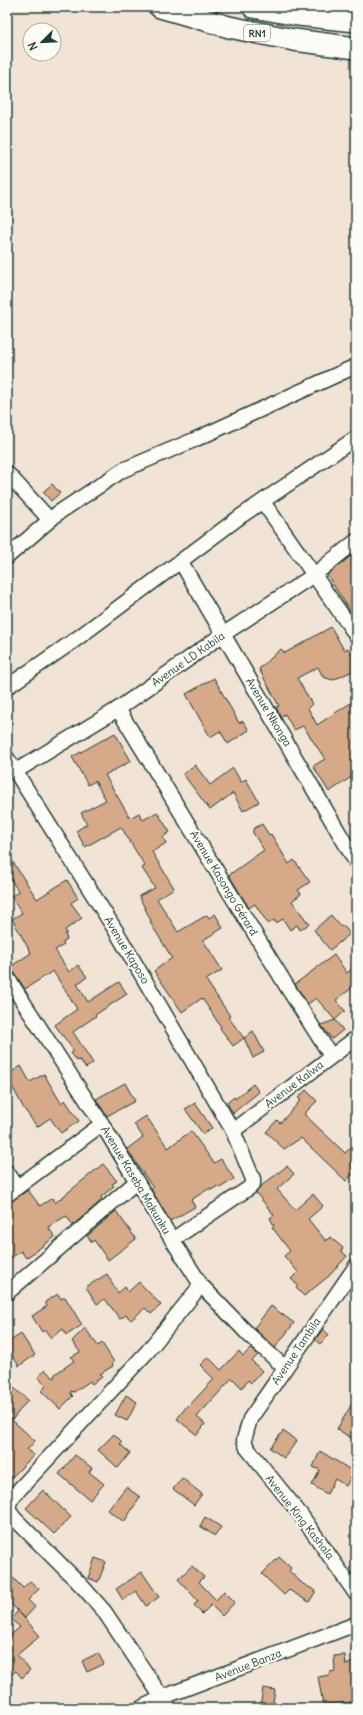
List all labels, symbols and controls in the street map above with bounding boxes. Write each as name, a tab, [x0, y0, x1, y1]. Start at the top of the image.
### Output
north arrow	[22, 22, 62, 62]
road number: RN1	[244, 25, 270, 41]
text: N	[25, 40, 41, 52]
street label: Avenue LD Kabila	[149, 629, 227, 689]
street label: Avenue Nkonga	[243, 675, 295, 749]
street label: Avenue Kasongo Gérard	[187, 828, 261, 939]
street label: Avenue Kaposo	[101, 914, 153, 986]
street label: Avenue Kalwa	[262, 1057, 326, 1111]
street label: Avenue Kaseba Makunku	[98, 1123, 174, 1237]
street label: Avenue Tambila	[268, 1315, 324, 1387]
street label: Avenue King Kashala	[263, 1472, 337, 1562]
street label: Avenue Banza	[212, 1646, 284, 1684]

